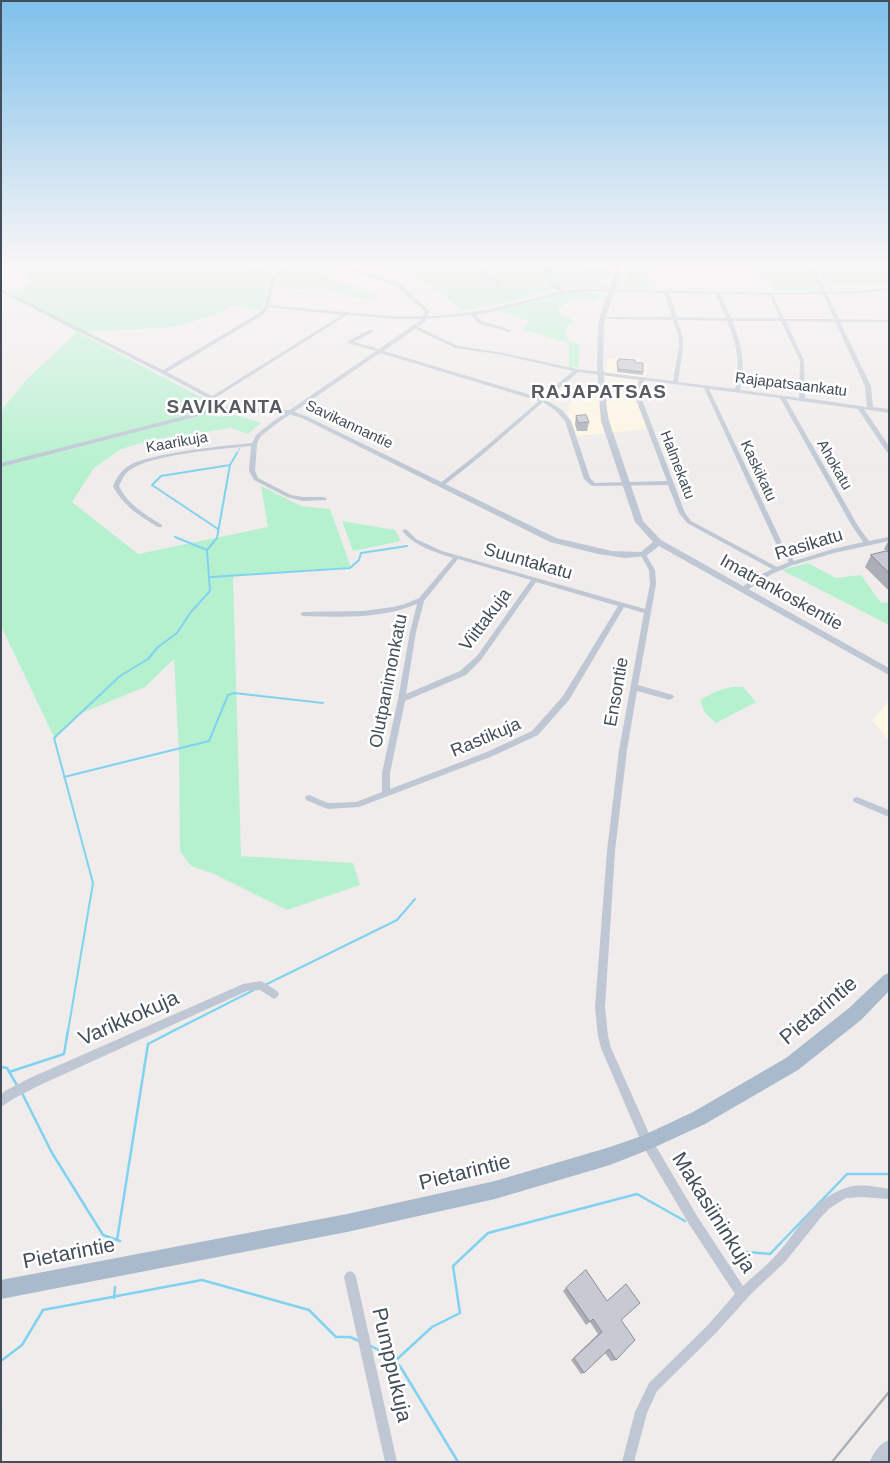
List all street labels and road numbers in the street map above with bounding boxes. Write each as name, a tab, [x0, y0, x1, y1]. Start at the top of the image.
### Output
street label: Rajapatsaankatu	[734, 369, 848, 401]
street label: Savikannantie	[302, 397, 396, 453]
street label: Halmekatu	[656, 428, 698, 502]
street label: Kaarikuja	[145, 429, 209, 457]
street label: Ahokatu	[812, 437, 856, 493]
street label: Kaskikatu	[736, 438, 780, 504]
street label: Rasikatu	[772, 524, 846, 566]
street label: Suuntakatu	[481, 539, 575, 585]
street label: Imatrankoskentie	[716, 550, 846, 636]
street label: Viittakuja	[455, 584, 517, 656]
street label: Olutpanimonkatu	[365, 612, 413, 750]
street label: Ensontie	[600, 656, 634, 728]
street label: Rastikuja	[448, 714, 524, 762]
street label: Pietarintie	[775, 971, 863, 1051]
street label: Varikkokuja	[75, 986, 183, 1052]
street label: Makasiininkuja	[666, 1148, 760, 1278]
street label: Pietarintie	[417, 1149, 513, 1197]
street label: Pietarintie	[21, 1233, 117, 1275]
street label: Pumppukuja	[366, 1305, 416, 1425]

